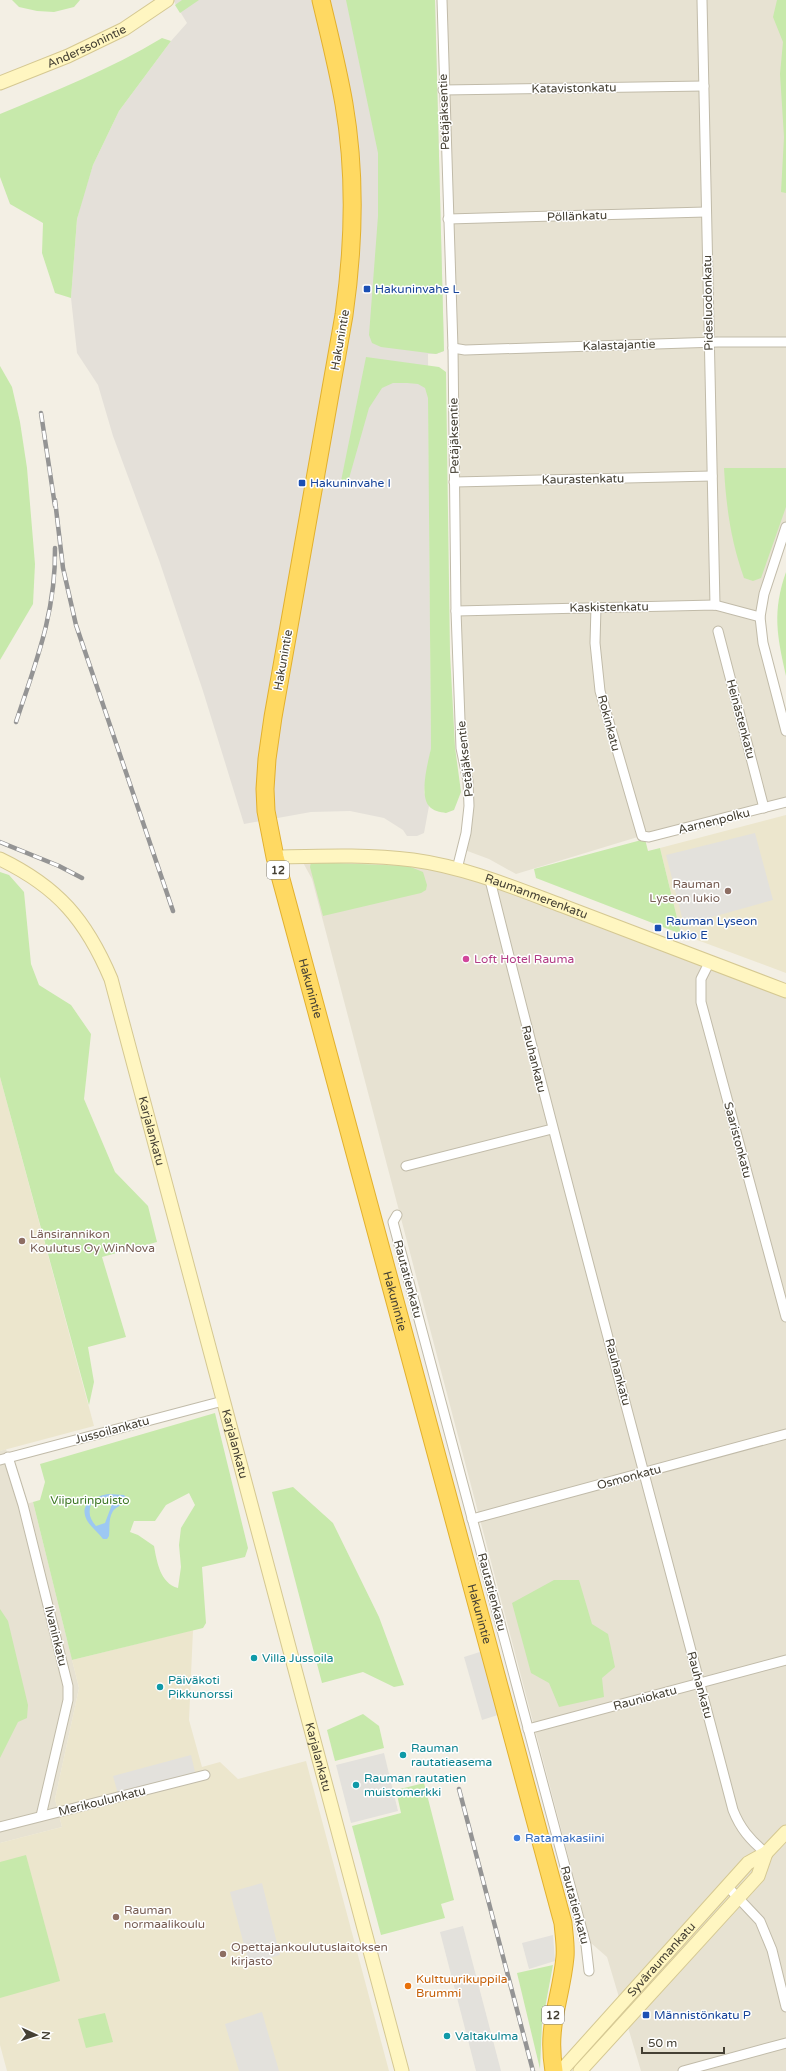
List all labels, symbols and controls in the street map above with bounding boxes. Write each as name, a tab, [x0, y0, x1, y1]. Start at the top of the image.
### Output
street label: Anderssonintie	[45, 22, 129, 71]
street label: Petäjäksentie	[436, 73, 452, 150]
street label: Katavistonkatu	[531, 80, 617, 96]
street label: Pöllänkatu	[547, 208, 607, 224]
street label: Pidesluodonkatu	[700, 255, 716, 351]
place label: Hakuninvahe L	[375, 282, 459, 296]
marker: Hakuninvahe L	[362, 284, 372, 294]
street label: Hakunintie	[328, 308, 352, 371]
street label: Kalastajantie	[582, 337, 656, 353]
street label: Petäjäksentie	[446, 397, 462, 474]
street label: Kaurastenkatu	[542, 471, 624, 487]
place label: Hakuninvahe I	[310, 476, 391, 490]
marker: Hakuninvahe I	[297, 478, 307, 488]
street label: Kaskistenkatu	[569, 599, 649, 615]
street label: Hakunintie	[271, 628, 295, 691]
street label: Heinästenkatu	[724, 678, 758, 760]
street label: Rokinkatu	[595, 693, 623, 753]
street label: Petäjäksentie	[454, 720, 476, 798]
street label: Aarnenpolku	[677, 805, 751, 837]
road number: 12	[267, 861, 289, 879]
street label: Raumanmerenkatu	[483, 871, 590, 922]
place label: Rauman Lyseon lukio	[649, 877, 720, 905]
marker: Rauman Lyseon lukio	[723, 886, 733, 896]
place label: Rauman Lyseon Lukio E	[666, 914, 757, 942]
marker: Rauman Lyseon Lukio E	[653, 923, 663, 933]
place label: Loft Hotel Rauma	[474, 952, 574, 966]
marker: Loft Hotel Rauma	[461, 954, 471, 964]
street label: Hakunintie	[296, 957, 325, 1020]
street label: Rauhankatu	[519, 1024, 549, 1094]
street label: Karjalankatu	[136, 1095, 167, 1167]
street label: Saaristonkatu	[721, 1100, 755, 1180]
place label: Länsirannikon Koulutus Oy WinNova	[30, 1227, 155, 1255]
marker: Länsirannikon Koulutus Oy WinNova	[17, 1236, 27, 1246]
street label: Rautatienkatu	[391, 1238, 425, 1320]
street label: Hakunintie	[380, 1270, 410, 1333]
street label: Rauhankatu	[602, 1337, 634, 1407]
street label: Karjalankatu	[219, 1408, 251, 1480]
street label: Jussoilankatu	[73, 1413, 151, 1447]
street label: Osmonkatu	[595, 1462, 663, 1492]
park label: Viipurinpuisto	[50, 1493, 130, 1507]
street label: Rautatienkatu	[475, 1551, 509, 1633]
street label: Hakunintie	[465, 1582, 494, 1646]
street label: Ilvaninkatu	[42, 1604, 70, 1668]
street label: Rauhankatu	[684, 1650, 716, 1720]
place label: Villa Jussoila	[262, 1651, 333, 1665]
marker: Villa Jussoila	[249, 1653, 259, 1663]
place label: Päiväkoti Pikkunorssi	[168, 1673, 233, 1701]
marker: Päiväkoti Pikkunorssi	[155, 1682, 165, 1692]
street label: Rauniokatu	[612, 1683, 678, 1713]
street label: Karjalankatu	[302, 1721, 334, 1793]
place label: Rauman rautatieasema	[411, 1741, 492, 1769]
marker: Rauman rautatieasema	[398, 1750, 408, 1760]
place label: Rauman rautatien muistomerkki	[364, 1771, 466, 1799]
marker: Rauman rautatien muistomerkki	[351, 1780, 361, 1790]
street label: Merikoulunkatu	[57, 1783, 147, 1819]
place label: Ratamakasiini	[525, 1831, 604, 1845]
marker: Ratamakasiini	[512, 1833, 522, 1843]
street label: Rautatienkatu	[558, 1864, 592, 1946]
place label: Rauman normaalikoulu	[124, 1903, 205, 1931]
marker: Rauman normaalikoulu	[111, 1912, 121, 1922]
street label: Syväraumankatu	[624, 1919, 698, 2000]
place label: Opettajankoulutuslaitoksen kirjasto	[231, 1940, 388, 1968]
marker: Opettajankoulutuslaitoksen kirjasto	[218, 1949, 228, 1959]
place label: Kulttuurikuppila Brummi	[416, 1972, 507, 2000]
marker: Kulttuurikuppila Brummi	[403, 1981, 413, 1991]
road number: 12	[542, 2006, 564, 2024]
place label: Männistönkatu P	[654, 2008, 751, 2022]
marker: Männistönkatu P	[641, 2010, 651, 2020]
north arrow	[16, 2015, 56, 2055]
place label: Valtakulma	[455, 2029, 518, 2043]
scale bar	[642, 2029, 724, 2055]
text: N	[39, 2031, 52, 2040]
marker: Valtakulma	[442, 2031, 452, 2041]
text: 50 m	[648, 2036, 677, 2050]

